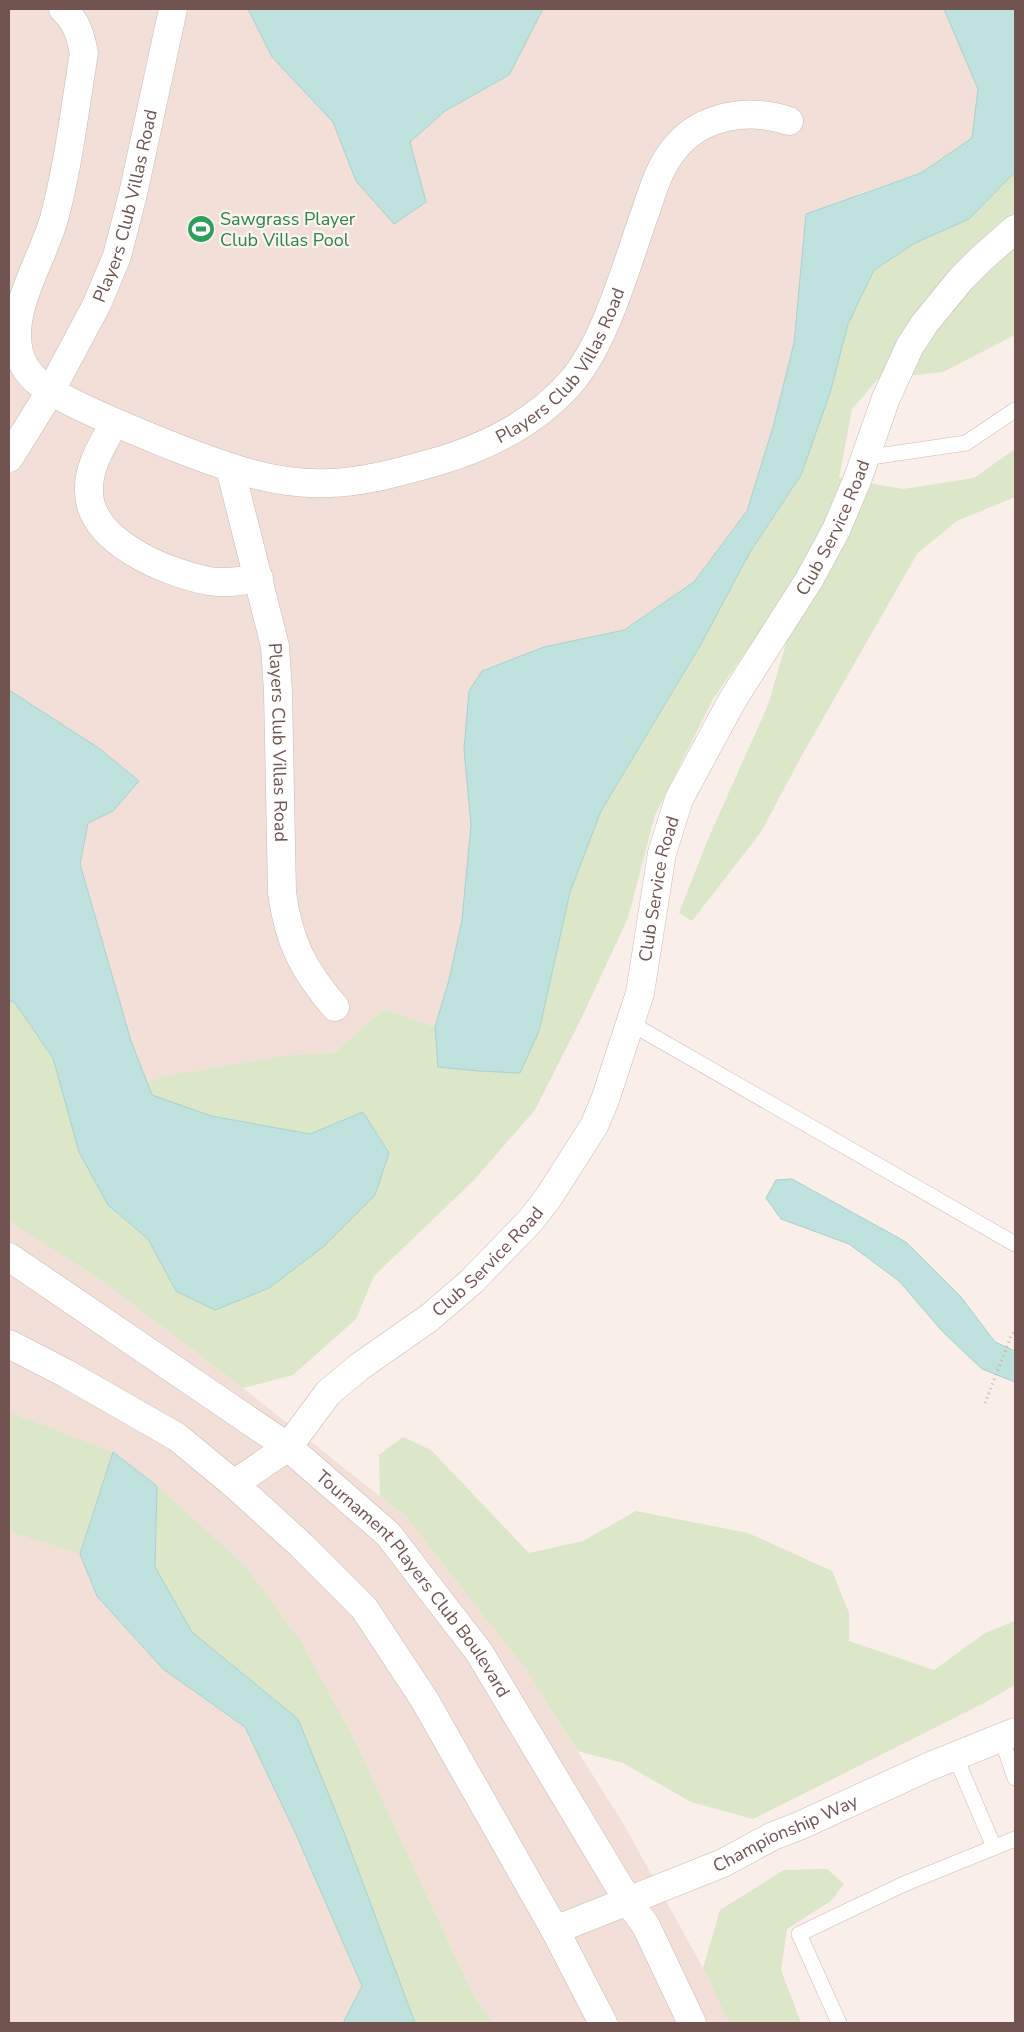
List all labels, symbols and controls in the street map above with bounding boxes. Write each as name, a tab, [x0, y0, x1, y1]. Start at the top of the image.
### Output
street label: Players Club Villas Road	[87, 107, 163, 306]
place label: Sawgrass Player Club Villas Pool	[220, 207, 356, 252]
sports icon: Sawgrass Player Club Villas Pool	[186, 214, 216, 244]
street label: Players Club Villas Road	[491, 284, 630, 449]
street label: Club Service Road	[790, 457, 875, 600]
street label: Players Club Villas Road	[263, 642, 293, 842]
street label: Club Service Road	[633, 813, 685, 964]
street label: Club Service Road	[427, 1202, 549, 1322]
street label: Tournament Players Club Boulevard	[311, 1465, 515, 1702]
street label: Championship Way	[709, 1788, 862, 1878]

